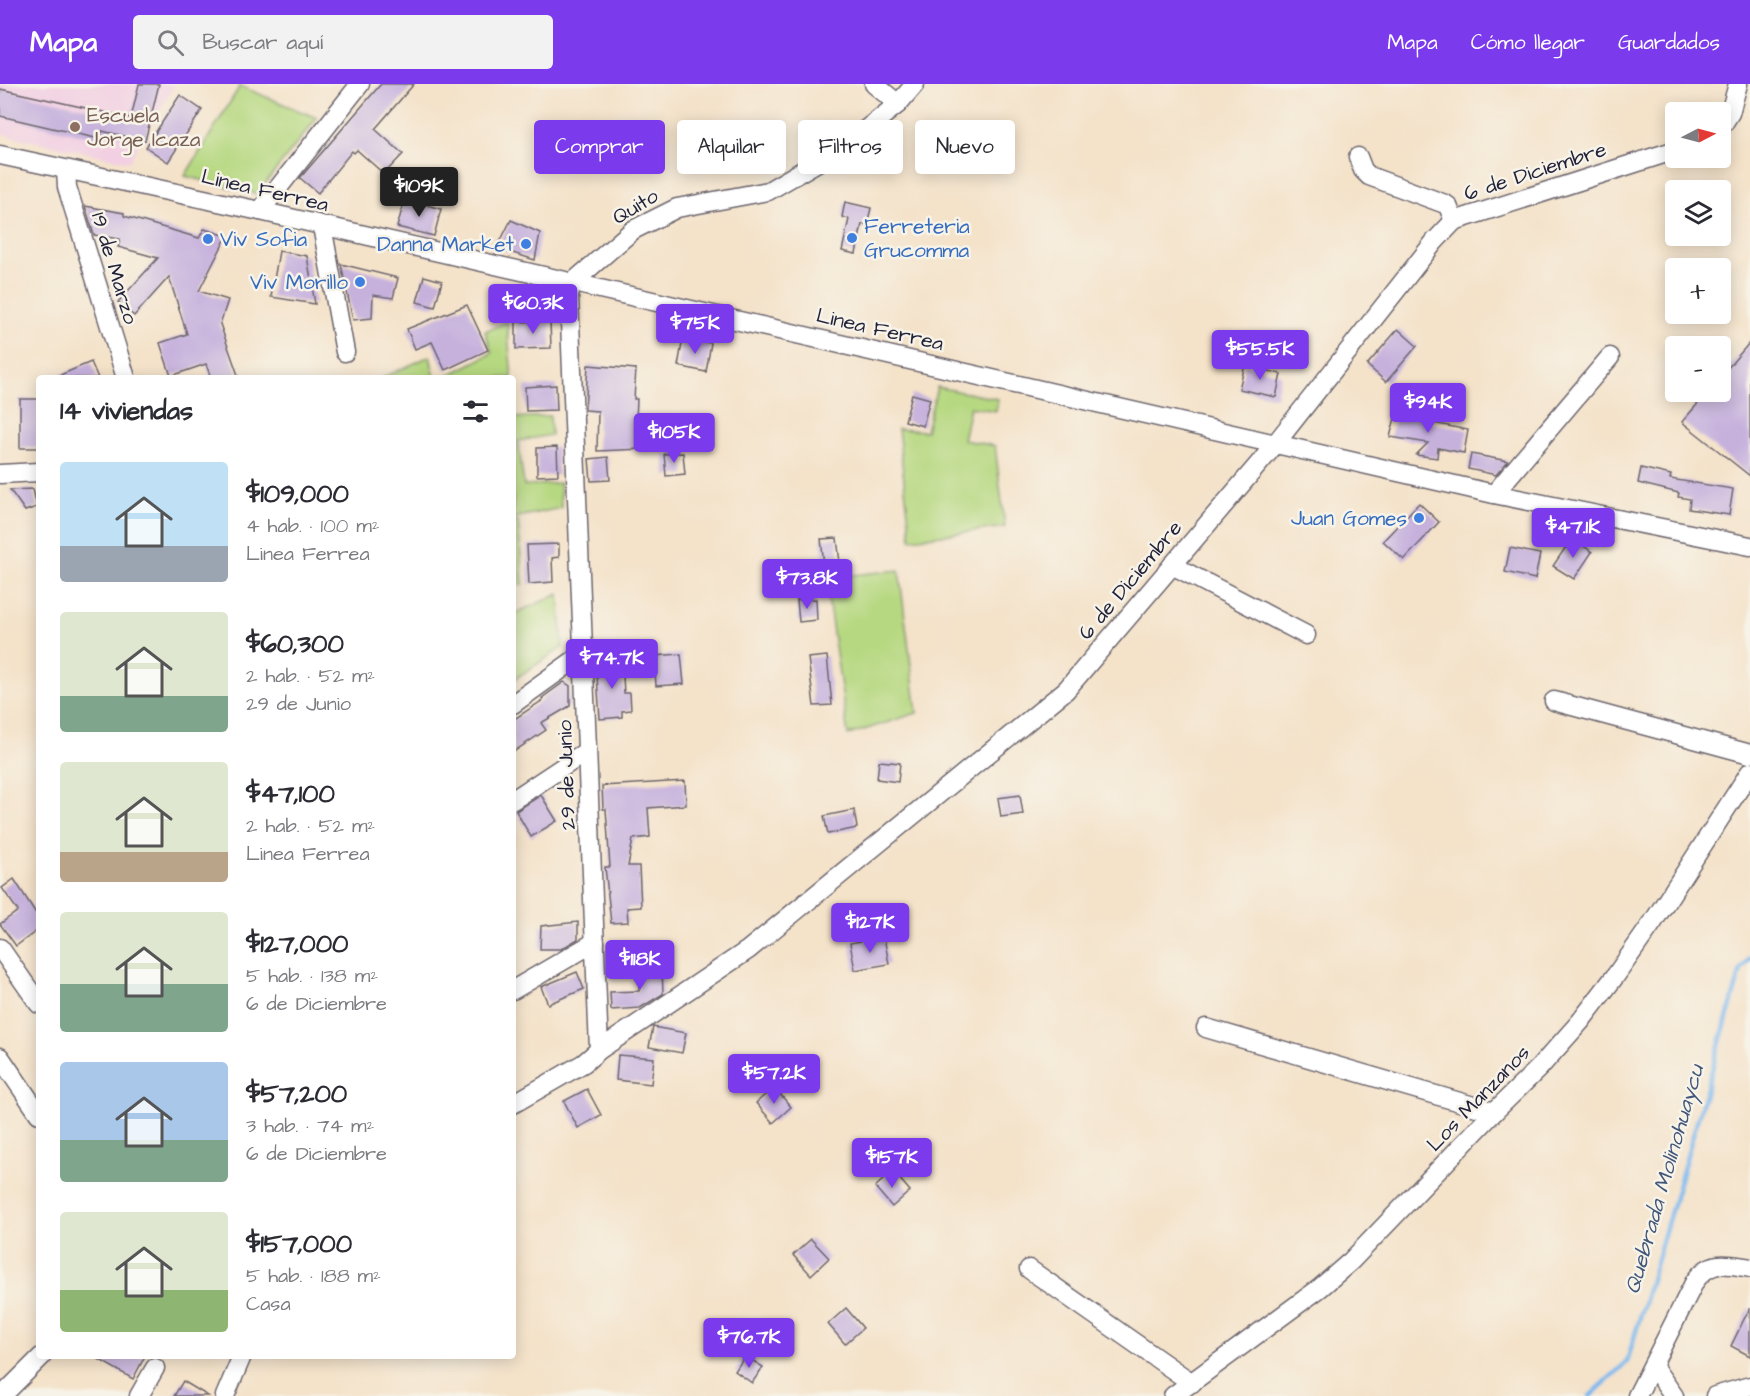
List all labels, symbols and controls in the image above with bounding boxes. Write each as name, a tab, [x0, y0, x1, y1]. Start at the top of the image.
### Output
search box	[133, 15, 553, 69]
text: Mapa	[30, 23, 97, 62]
icon: search	[154, 26, 187, 59]
text: Buscar aquí	[202, 27, 323, 58]
text: Mapa	[1387, 28, 1438, 57]
text: Cómo llegar	[1471, 28, 1585, 57]
text: Guardados	[1618, 28, 1720, 57]
place label: Escuela Jorge Icaza	[87, 101, 201, 156]
north arrow	[1665, 102, 1731, 168]
map controls	[1665, 102, 1731, 402]
marker: Escuela Jorge Icaza	[68, 120, 82, 134]
chip: Comprar	[534, 120, 665, 174]
chip: Alquilar	[677, 120, 786, 174]
chip: Filtros	[798, 120, 903, 174]
chip: Nuevo	[915, 120, 1015, 174]
street label: 6 de Diciembre	[1460, 135, 1610, 208]
street label: Linea Ferrea	[198, 162, 332, 219]
pin: $109K	[377, 167, 461, 218]
text: $109K	[394, 172, 444, 200]
button: layers	[1665, 180, 1731, 246]
street label: Quito	[607, 181, 664, 232]
street label: 19 de Marzo	[84, 209, 145, 328]
place label: Ferreteria Grucomma	[864, 212, 970, 265]
place label: Viv Sofia	[220, 225, 308, 254]
place label: Danna Market	[377, 230, 515, 259]
marker: Ferreteria Grucomma	[845, 231, 859, 245]
marker: Viv Sofia	[201, 232, 215, 246]
marker: Danna Market	[519, 237, 533, 251]
button: +	[1665, 258, 1731, 324]
place label: Viv Morillo	[250, 268, 348, 297]
marker: Viv Morillo	[353, 275, 367, 289]
pin: $60.3K	[484, 284, 582, 335]
text: $60.3K	[502, 289, 564, 317]
street label: Linea Ferrea	[813, 301, 947, 358]
pin: $75K	[659, 304, 731, 355]
text: $75K	[670, 309, 720, 337]
pin: $55.5K	[1211, 330, 1309, 381]
text: $55.5K	[1226, 335, 1294, 363]
button: −	[1665, 336, 1731, 402]
pin: $94K	[1392, 383, 1464, 434]
text: $94K	[1404, 388, 1452, 416]
text: 14 viviendas	[60, 393, 193, 429]
icon: filters	[459, 395, 492, 428]
pin: $105K	[632, 413, 716, 464]
text: $105K	[648, 418, 700, 446]
text: $109,000	[246, 476, 349, 512]
icon: home	[108, 486, 180, 558]
place label: Juan Gomes	[1291, 504, 1407, 533]
pin: $47.1K	[1524, 508, 1622, 559]
marker: Juan Gomes	[1412, 511, 1426, 525]
text: 4 hab. · 100 m²	[246, 512, 379, 540]
text: $47.1K	[1546, 513, 1600, 541]
street label: 6 de Diciembre	[1072, 514, 1189, 646]
text: Linea Ferrea	[246, 540, 370, 568]
pin: $73.8K	[758, 559, 856, 610]
text: $73.8K	[776, 564, 838, 592]
text: $60,300	[246, 626, 344, 662]
icon: home	[108, 636, 180, 708]
pin: $74.7K	[563, 639, 661, 690]
text: $74.7K	[580, 644, 644, 672]
text: 2 hab. · 52 m²	[246, 662, 375, 690]
text: 29 de Junio	[246, 690, 351, 718]
street label: 29 de Junio	[550, 719, 583, 831]
text: $47,100	[246, 776, 335, 812]
icon: home	[108, 786, 180, 858]
text: 2 hab. · 52 m²	[246, 812, 375, 840]
text: Linea Ferrea	[246, 840, 370, 868]
pin: $127K	[828, 903, 912, 954]
text: $127K	[845, 908, 895, 936]
text: $127,000	[246, 926, 349, 962]
icon: home	[108, 936, 180, 1008]
pin: $118K	[598, 940, 682, 991]
text: $118K	[619, 945, 661, 973]
text: 5 hab. · 138 m²	[246, 962, 378, 990]
text: 6 de Diciembre	[246, 990, 387, 1018]
street label: Los Manzanos	[1420, 1039, 1537, 1158]
pin: $57.2K	[725, 1054, 823, 1105]
text: $57.2K	[742, 1059, 806, 1087]
water label: Quebrada Molinohuaycu	[1617, 1060, 1713, 1298]
text: $57,200	[246, 1076, 347, 1112]
icon: home	[108, 1086, 180, 1158]
text: 3 hab. · 74 m²	[246, 1112, 374, 1140]
pin: $157K	[850, 1138, 934, 1189]
text: 6 de Diciembre	[246, 1140, 387, 1168]
text: $157K	[866, 1143, 918, 1171]
text: $157,000	[246, 1226, 352, 1262]
icon: home	[108, 1236, 180, 1308]
text: 5 hab. · 188 m²	[246, 1262, 381, 1290]
text: Casa	[246, 1290, 291, 1318]
pin: $76.7K	[700, 1318, 798, 1369]
text: $76.7K	[717, 1323, 781, 1351]

